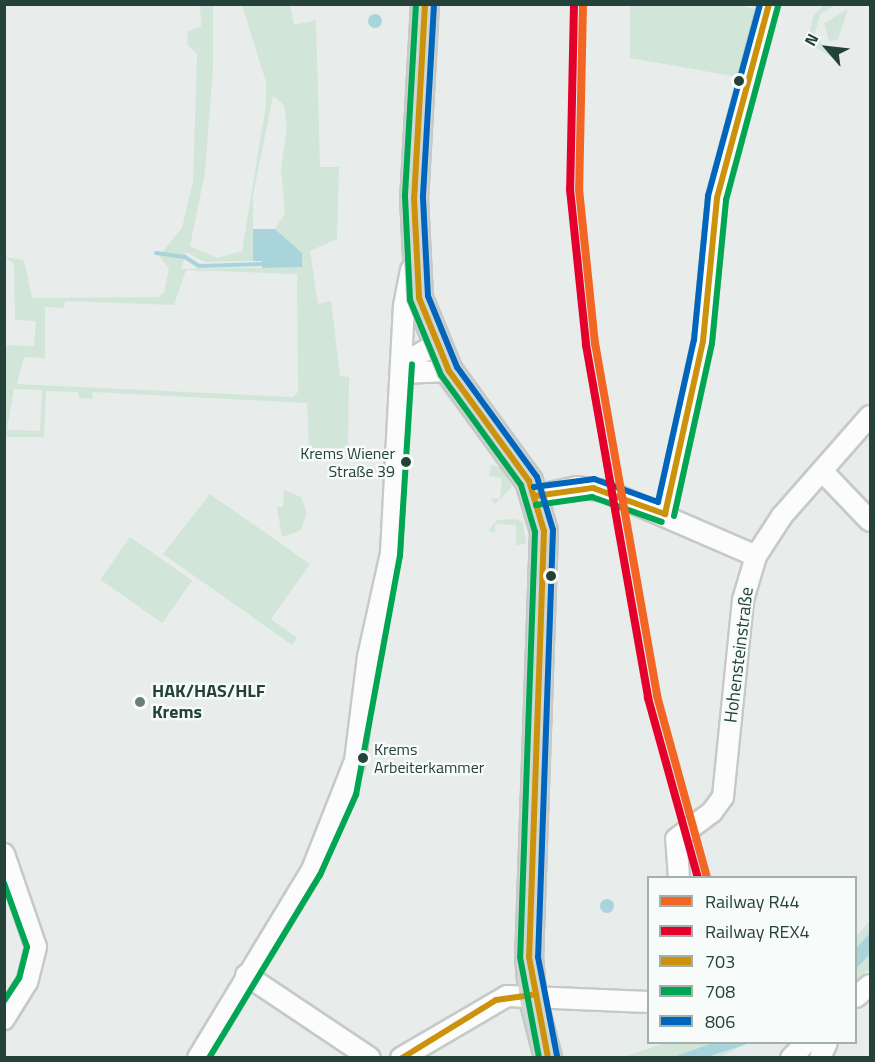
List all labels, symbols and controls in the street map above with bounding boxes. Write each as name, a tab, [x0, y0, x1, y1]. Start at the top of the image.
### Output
north arrow	[797, 18, 857, 78]
text: N	[798, 29, 824, 50]
unlabelled marker	[733, 75, 745, 87]
place label: Krems Wiener Straße 39	[300, 443, 395, 481]
marker: Krems Wiener Straße 39	[400, 456, 412, 468]
unlabelled marker	[545, 570, 557, 582]
street label: Hohensteinstraße	[720, 586, 758, 724]
place label: HAK/HAS/HLF Krems	[152, 681, 265, 724]
marker: HAK/HAS/HLF Krems	[133, 695, 147, 709]
place label: Krems Arbeiterkammer	[374, 739, 484, 777]
marker: Krems Arbeiterkammer	[357, 752, 369, 764]
legend	[647, 876, 857, 1044]
text: Railway R44	[705, 888, 800, 915]
text: Railway REX4	[705, 918, 810, 945]
text: 703	[705, 948, 735, 975]
text: 708	[705, 978, 735, 1005]
text: 806	[705, 1008, 735, 1035]

